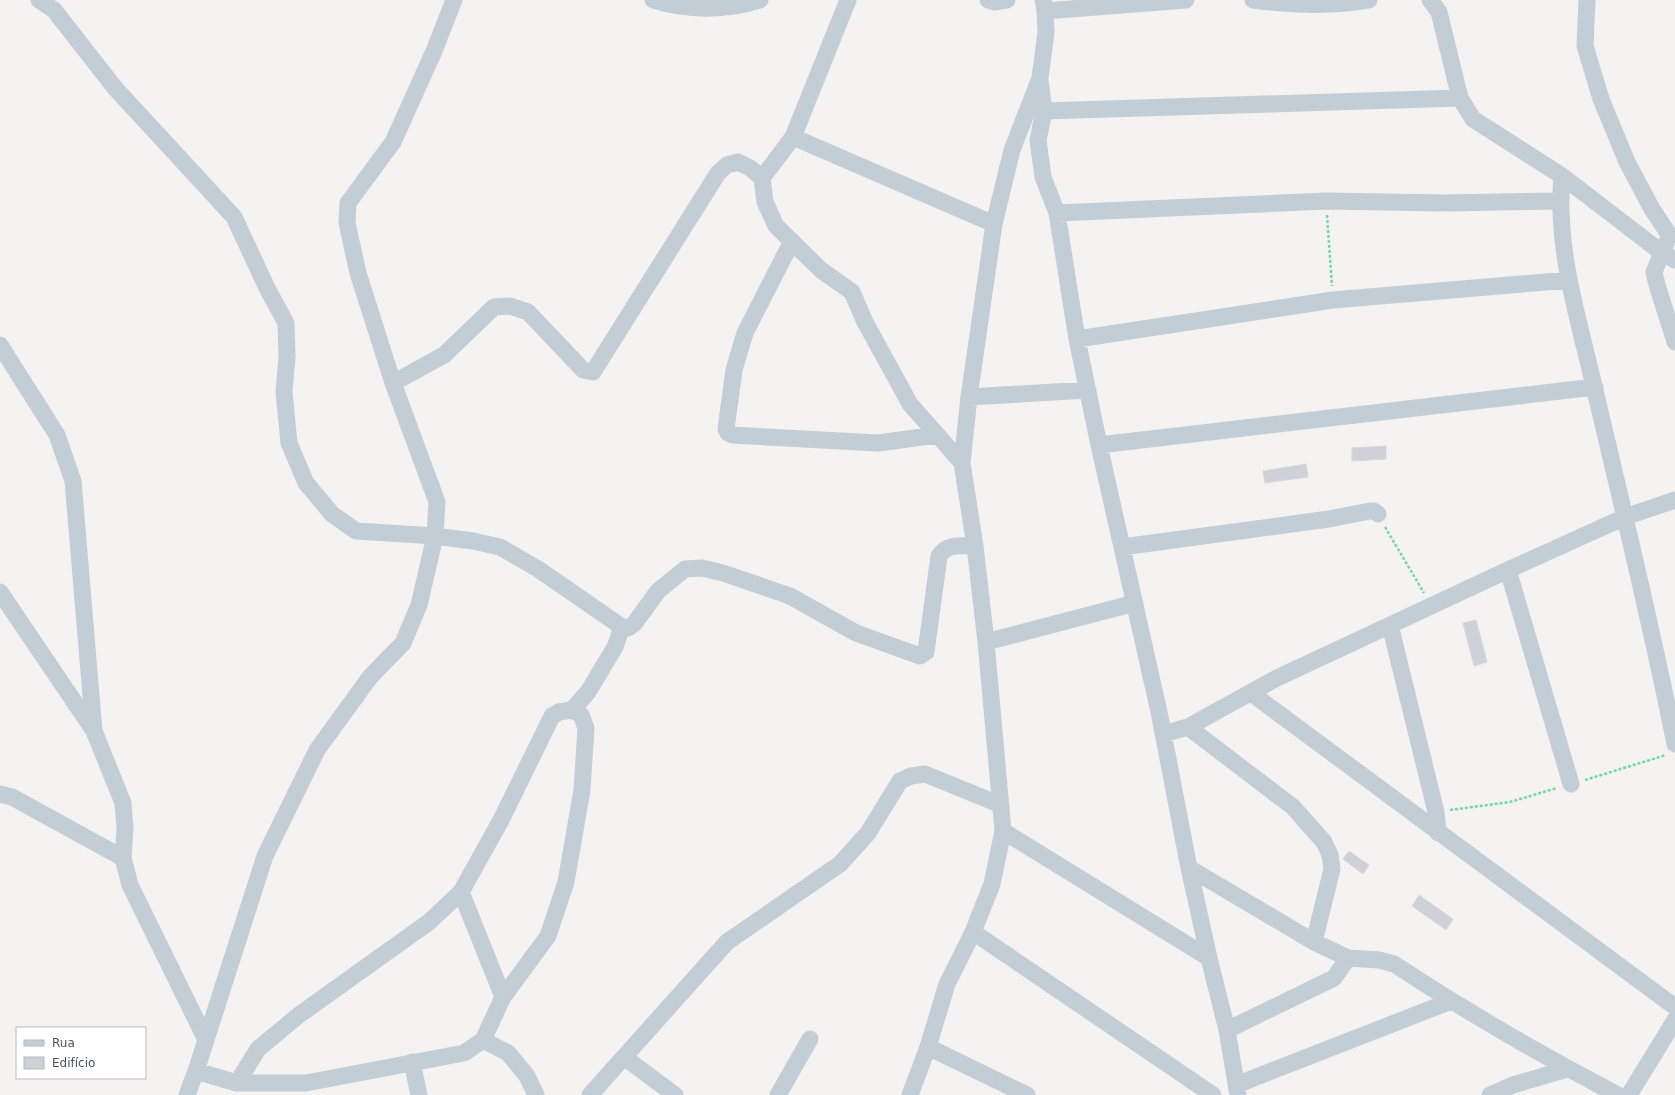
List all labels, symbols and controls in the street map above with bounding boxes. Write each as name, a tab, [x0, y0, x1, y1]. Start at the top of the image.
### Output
legend	[16, 1027, 146, 1079]
text: Rua	[52, 1036, 75, 1050]
text: Edifício	[52, 1056, 95, 1070]

